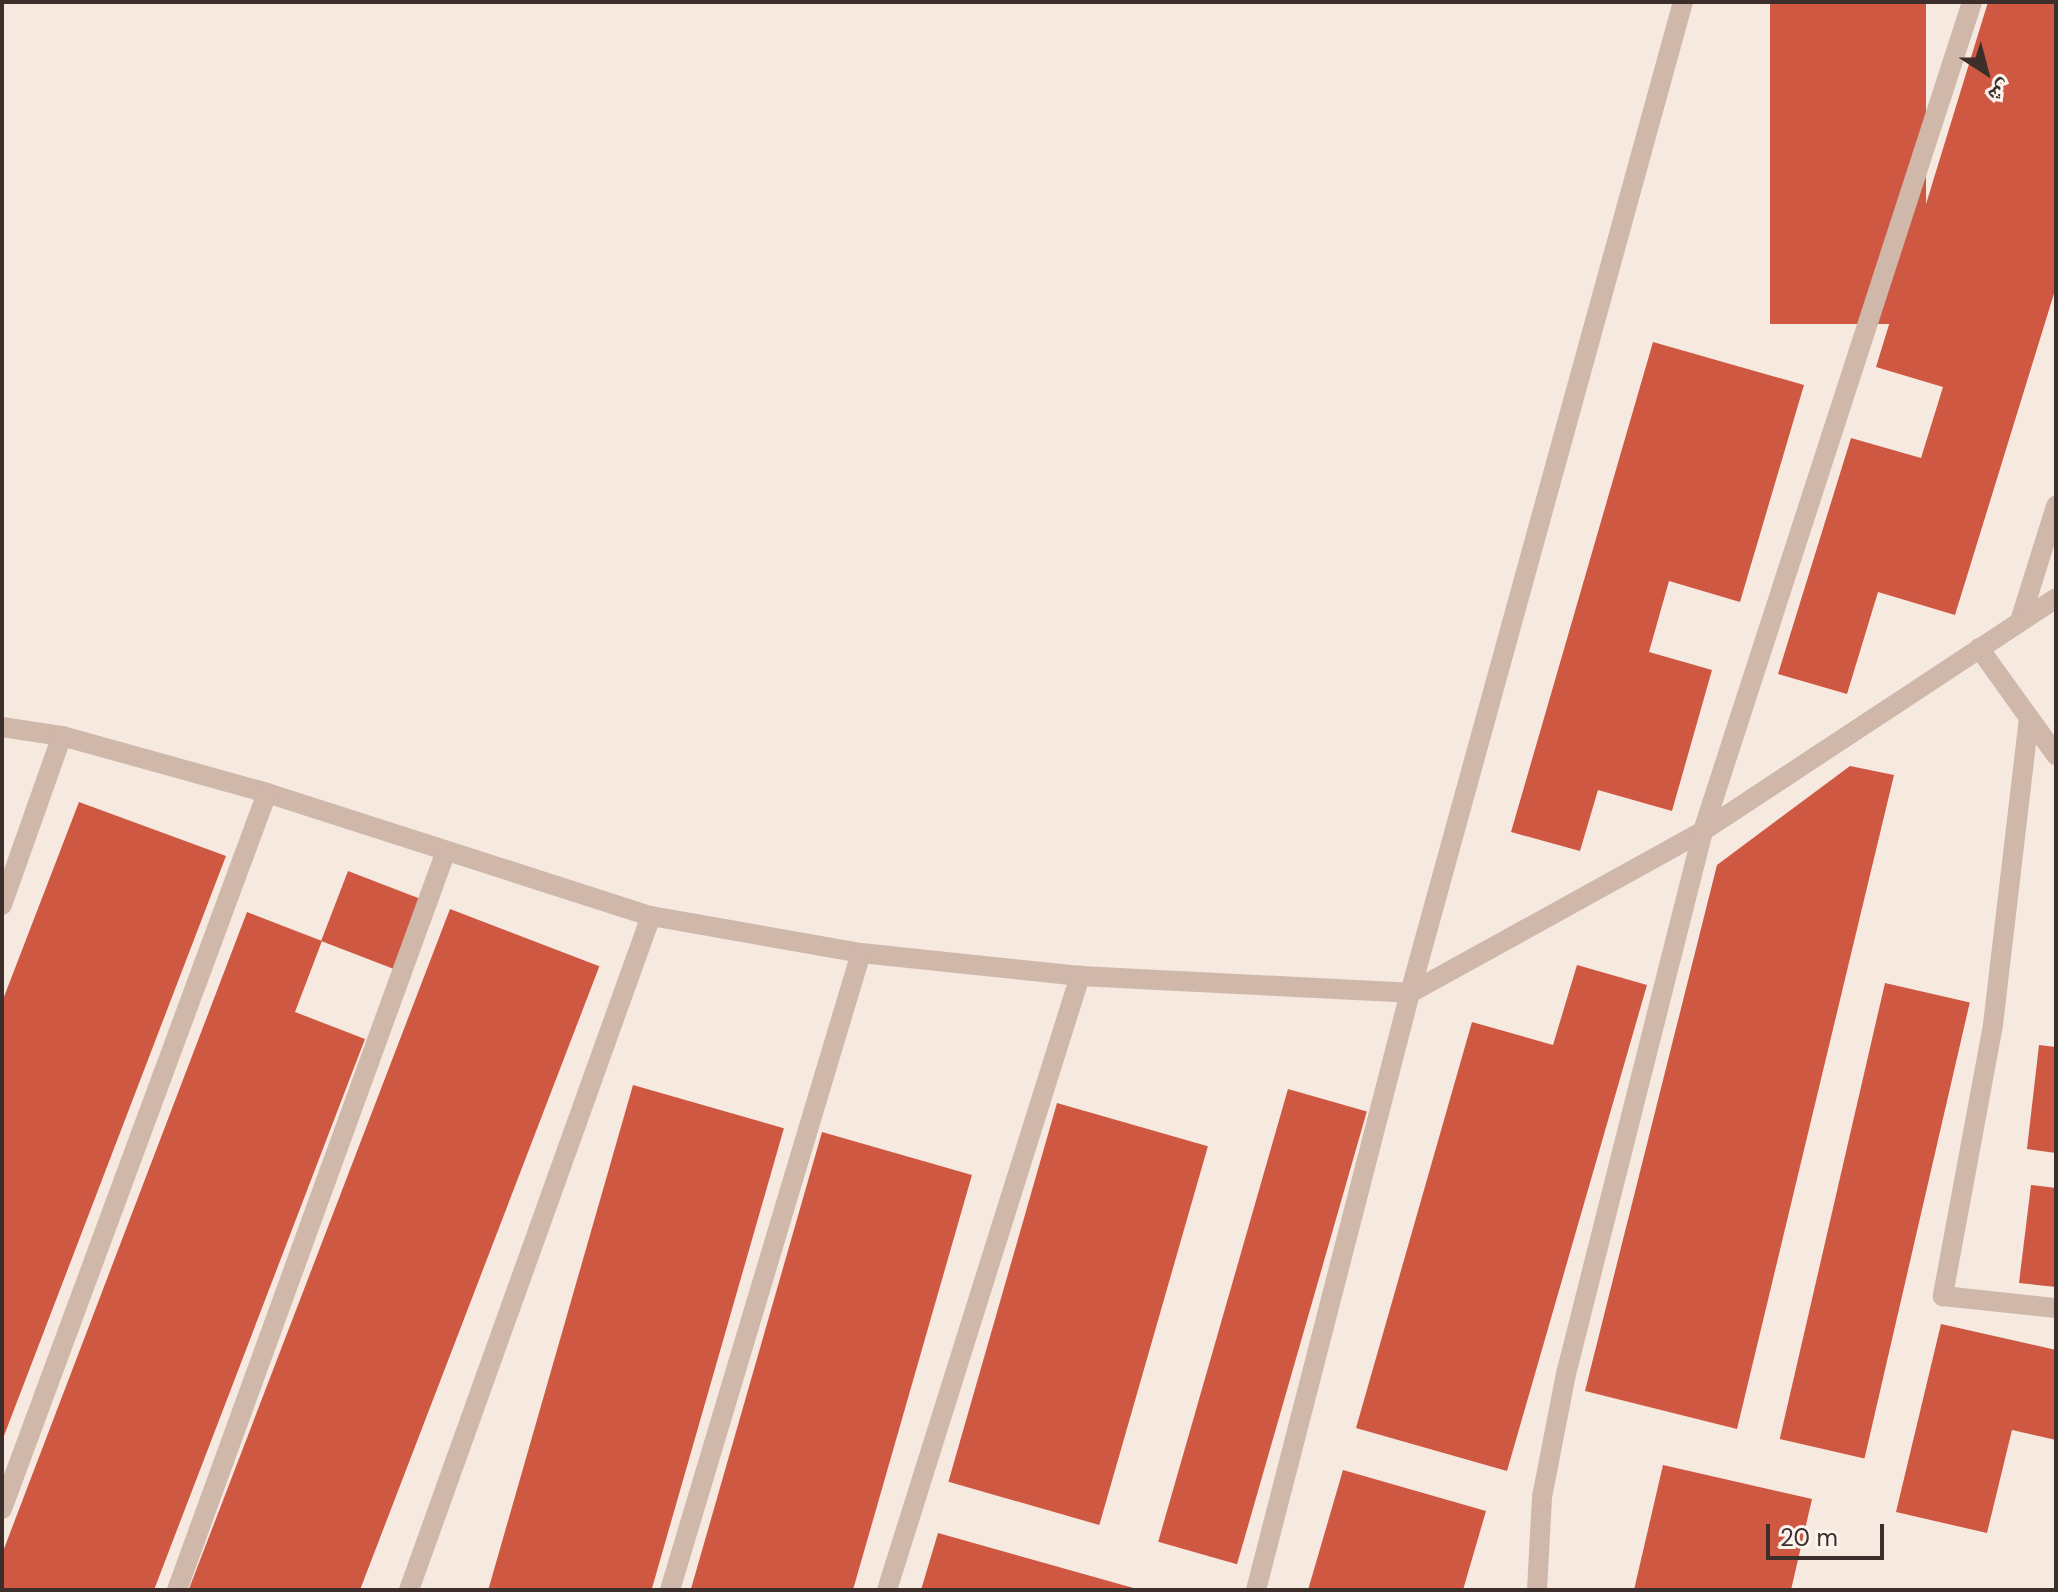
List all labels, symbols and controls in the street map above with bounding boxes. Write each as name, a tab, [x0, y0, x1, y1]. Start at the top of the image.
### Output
north arrow	[1946, 32, 2026, 112]
text: ش	[1982, 73, 2018, 110]
scale bar	[1770, 1508, 1888, 1558]
text: 20 m	[1780, 1522, 1838, 1553]

